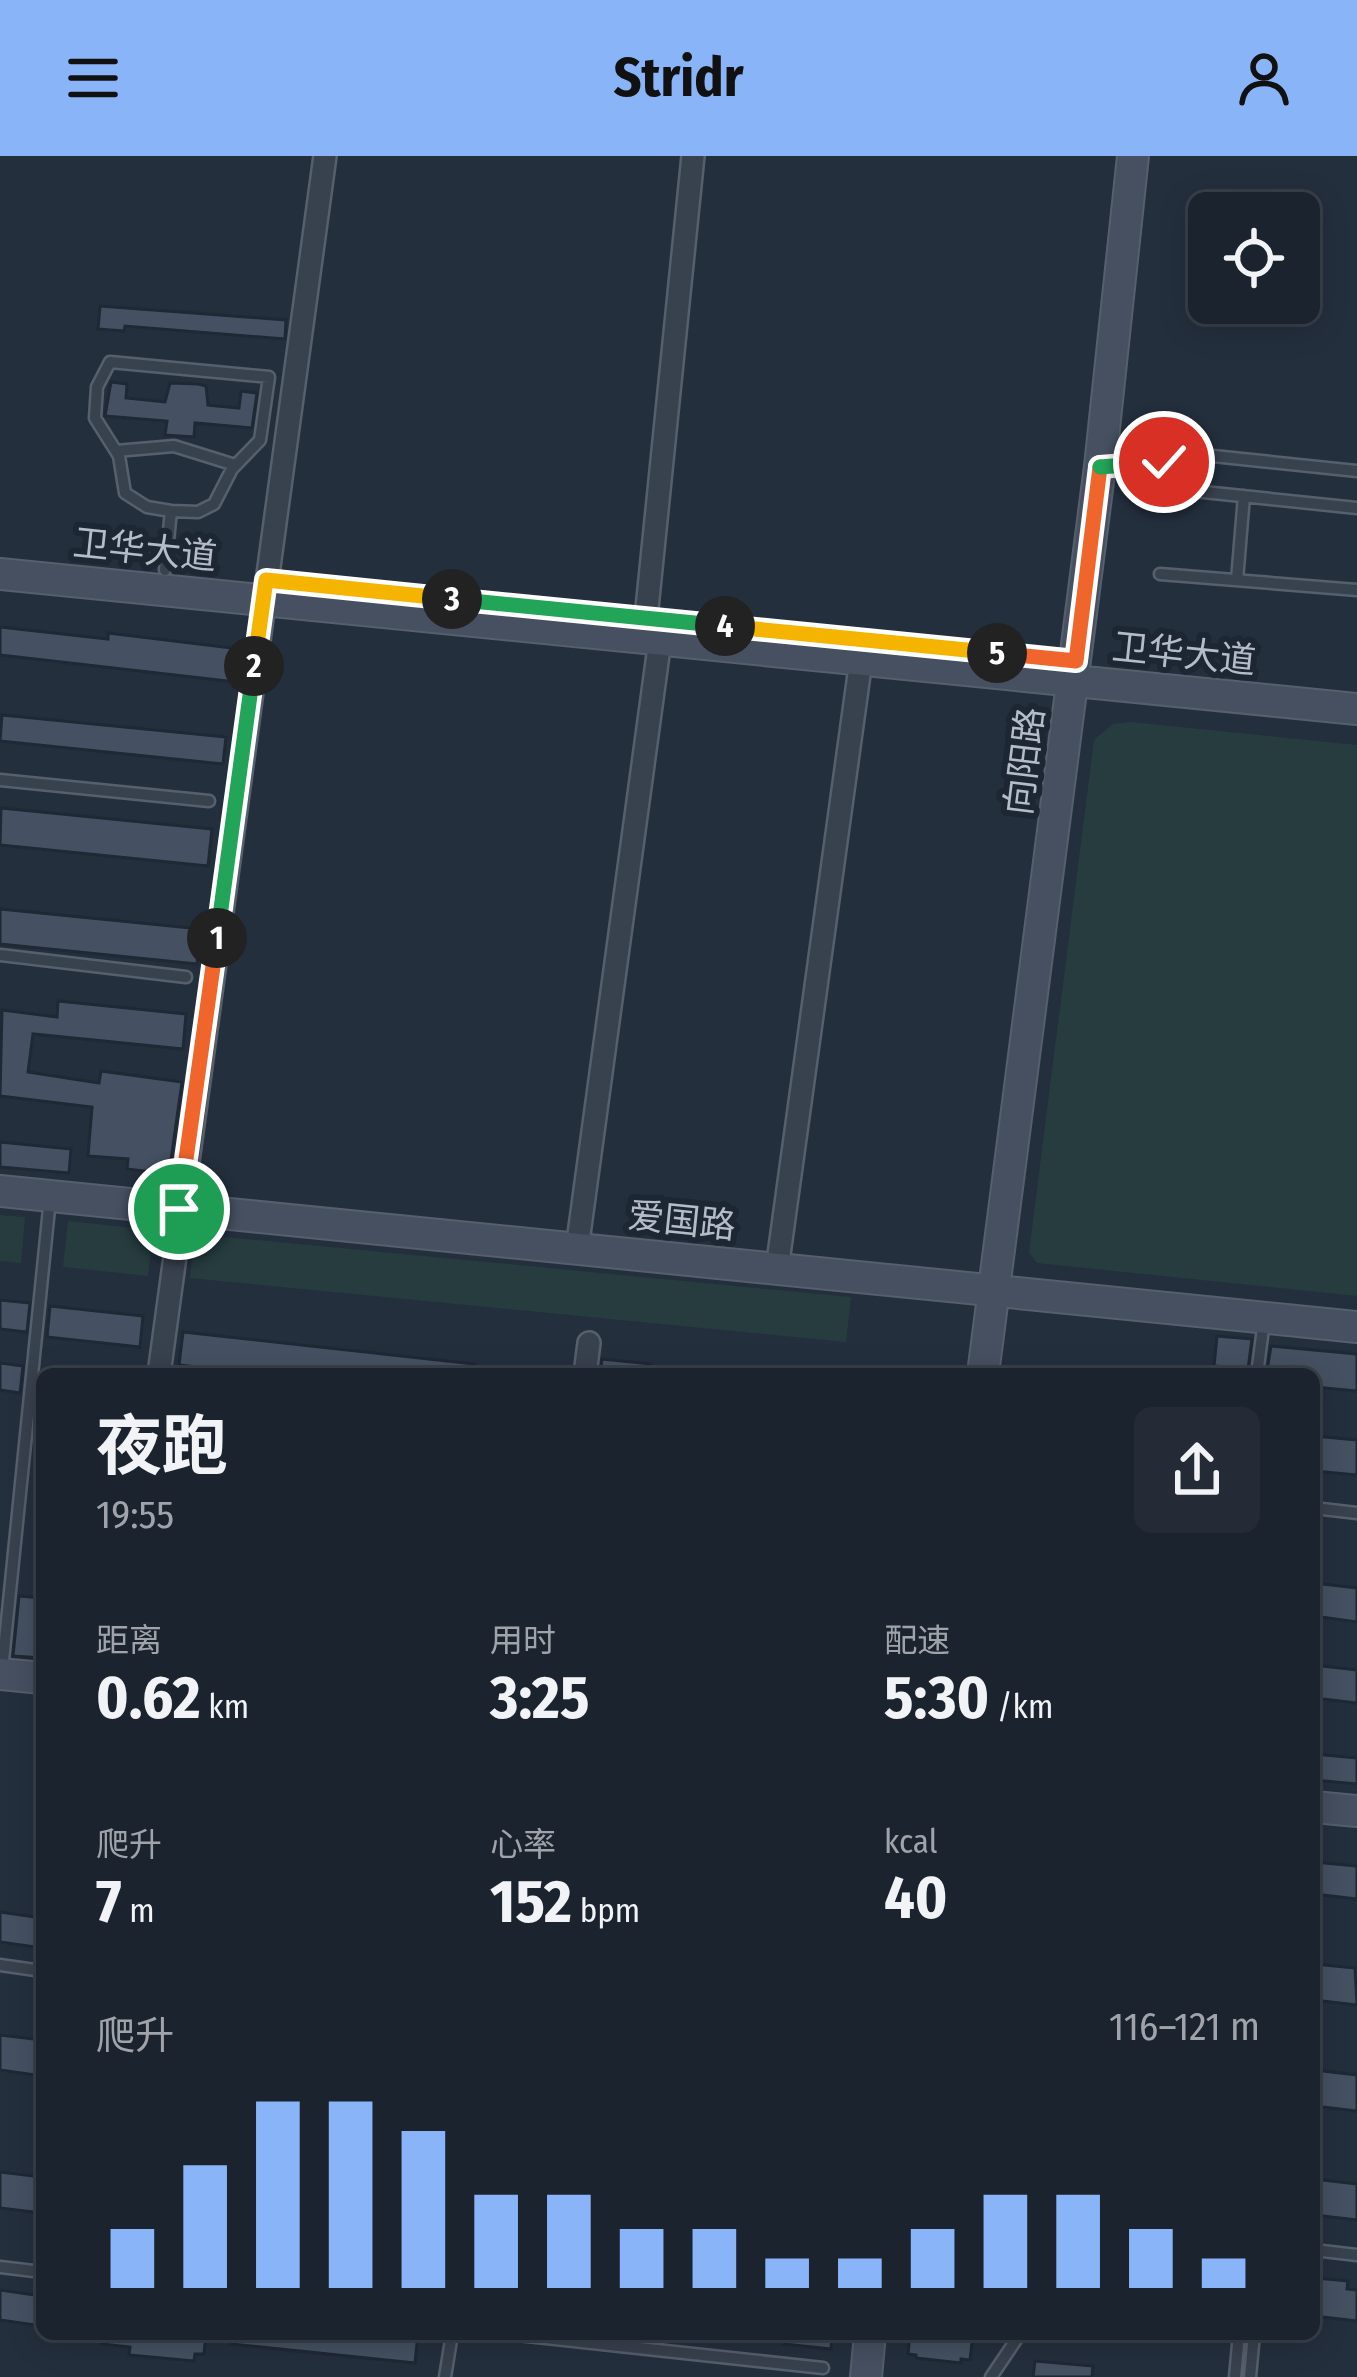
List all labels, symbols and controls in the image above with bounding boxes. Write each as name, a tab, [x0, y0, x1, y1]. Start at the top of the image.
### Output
icon: menu	[60, 45, 126, 111]
icon: person	[1231, 45, 1297, 111]
text: Stridr	[614, 46, 743, 110]
map controls	[1188, 192, 1320, 324]
button: locate	[1188, 192, 1320, 324]
pin	[1113, 411, 1215, 513]
icon: check	[1131, 429, 1197, 495]
street label: 卫华大道	[71, 521, 219, 579]
pin: 3	[422, 569, 482, 629]
text: 3	[444, 579, 460, 619]
pin: 4	[695, 596, 755, 656]
text: 4	[717, 606, 733, 646]
pin: 5	[967, 623, 1027, 683]
street label: 卫华大道	[1110, 625, 1258, 683]
text: 5	[989, 633, 1005, 673]
pin: 2	[224, 636, 284, 696]
text: 2	[246, 646, 262, 686]
street label: 向阳路	[997, 705, 1053, 817]
pin: 1	[187, 908, 247, 968]
text: 1	[210, 918, 224, 958]
pin	[128, 1158, 230, 1260]
icon: arrive	[146, 1176, 212, 1242]
street label: 爱国路	[626, 1193, 738, 1249]
text: 夜跑	[96, 1407, 228, 1486]
button: share	[1134, 1407, 1260, 1533]
text: 19:55	[96, 1492, 174, 1538]
text: 距离	[96, 1621, 162, 1661]
text: 用时	[490, 1621, 556, 1661]
text: 配速	[884, 1621, 950, 1661]
text: 0.62	[96, 1662, 201, 1734]
text: 3:25	[490, 1662, 589, 1734]
text: 5:30	[884, 1662, 989, 1734]
text: km	[201, 1687, 249, 1727]
text: /km	[989, 1687, 1053, 1727]
text: kcal	[884, 1822, 937, 1862]
text: 爬升	[96, 1825, 162, 1865]
text: 心率	[490, 1825, 556, 1865]
text: 40	[884, 1862, 948, 1934]
text: 7	[96, 1866, 122, 1938]
text: 152	[490, 1866, 572, 1938]
text: m	[122, 1891, 155, 1931]
text: bpm	[572, 1891, 640, 1931]
text: 116–121 m	[1109, 2004, 1260, 2050]
text: 爬升	[96, 2013, 174, 2059]

